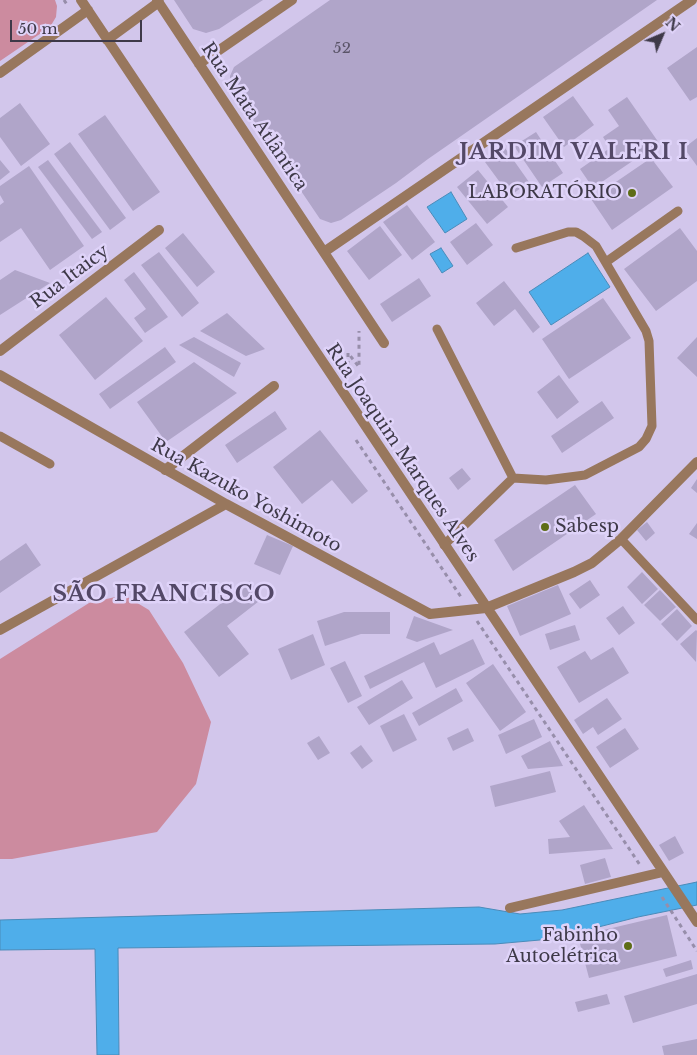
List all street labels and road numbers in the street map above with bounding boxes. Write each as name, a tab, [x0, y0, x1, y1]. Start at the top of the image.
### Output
street label: Rua Mata Atlântica	[196, 39, 312, 195]
street label: Rua Itaicy	[27, 241, 113, 313]
street label: Rua Joaquim Marques Alves	[321, 340, 483, 566]
street label: Rua Kazuko Yoshimoto	[147, 435, 345, 557]

